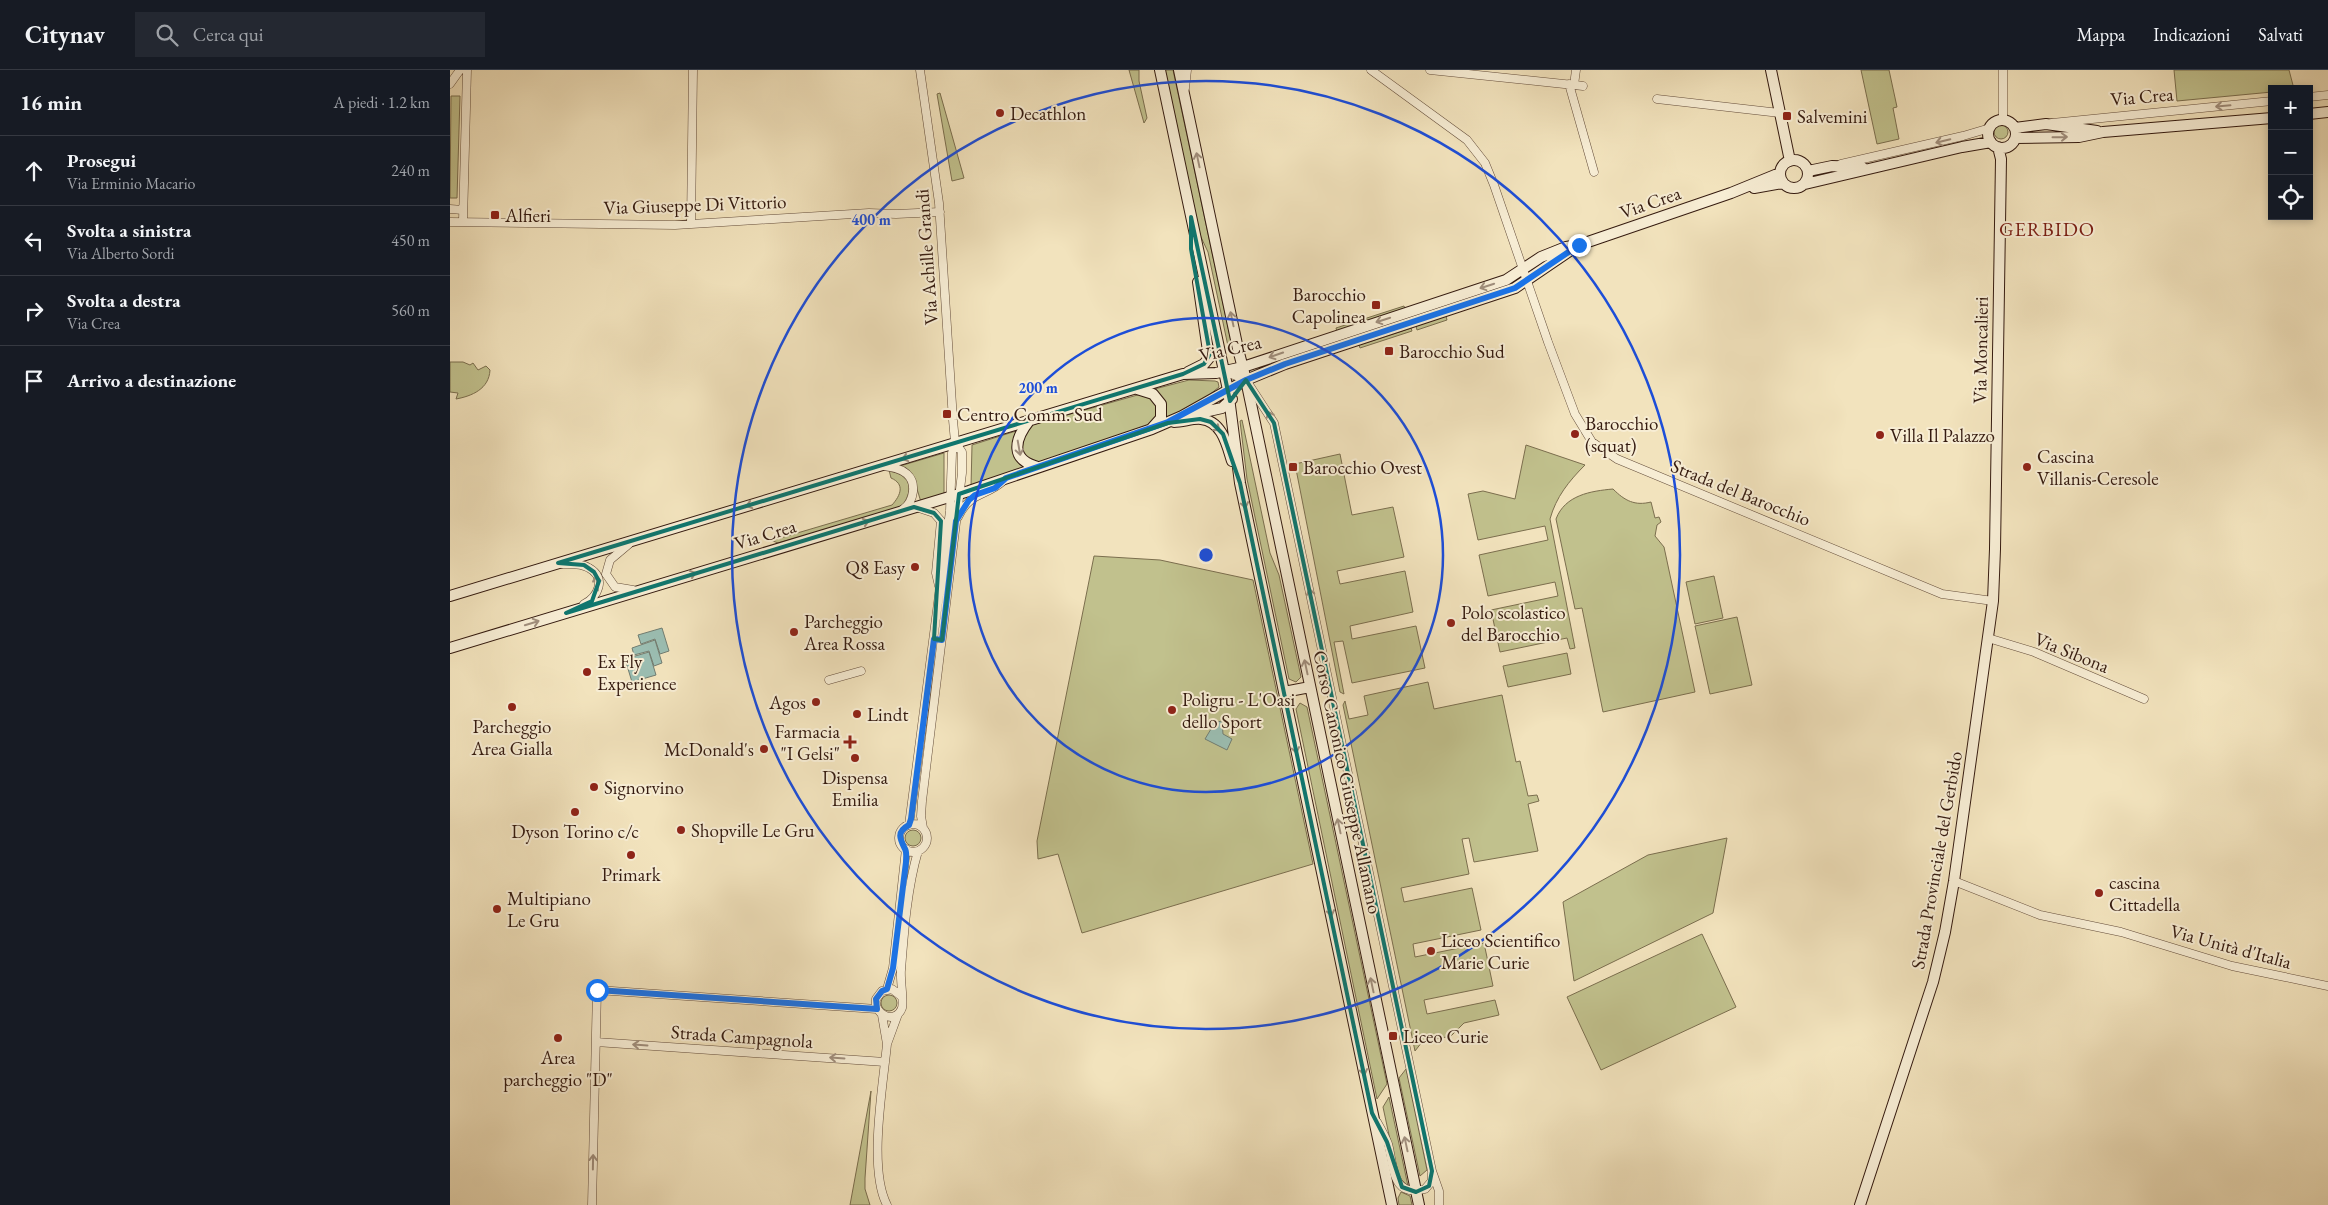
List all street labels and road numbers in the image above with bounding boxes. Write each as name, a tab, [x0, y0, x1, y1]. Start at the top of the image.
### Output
street label: Via Crea	[2109, 81, 2175, 112]
street label: Via Crea	[1616, 180, 1685, 225]
street label: Via Achille Grandi	[909, 188, 944, 326]
street label: Via Giuseppe Di Vittorio	[603, 189, 787, 220]
street label: Via Moncalieri	[1967, 296, 1994, 404]
street label: Via Crea	[1196, 329, 1264, 368]
street label: Strada del Barocchio	[1667, 453, 1814, 532]
street label: Via Crea	[731, 513, 799, 556]
street label: Via Sibona	[2031, 626, 2113, 679]
street label: Corso Canonico Giuseppe Allamano	[1307, 648, 1388, 916]
street label: Strada Provinciale del Gerbido	[1905, 749, 1968, 971]
street label: Via Unità d'Italia	[2167, 918, 2295, 975]
street label: Strada Campagnola	[670, 1019, 814, 1054]

